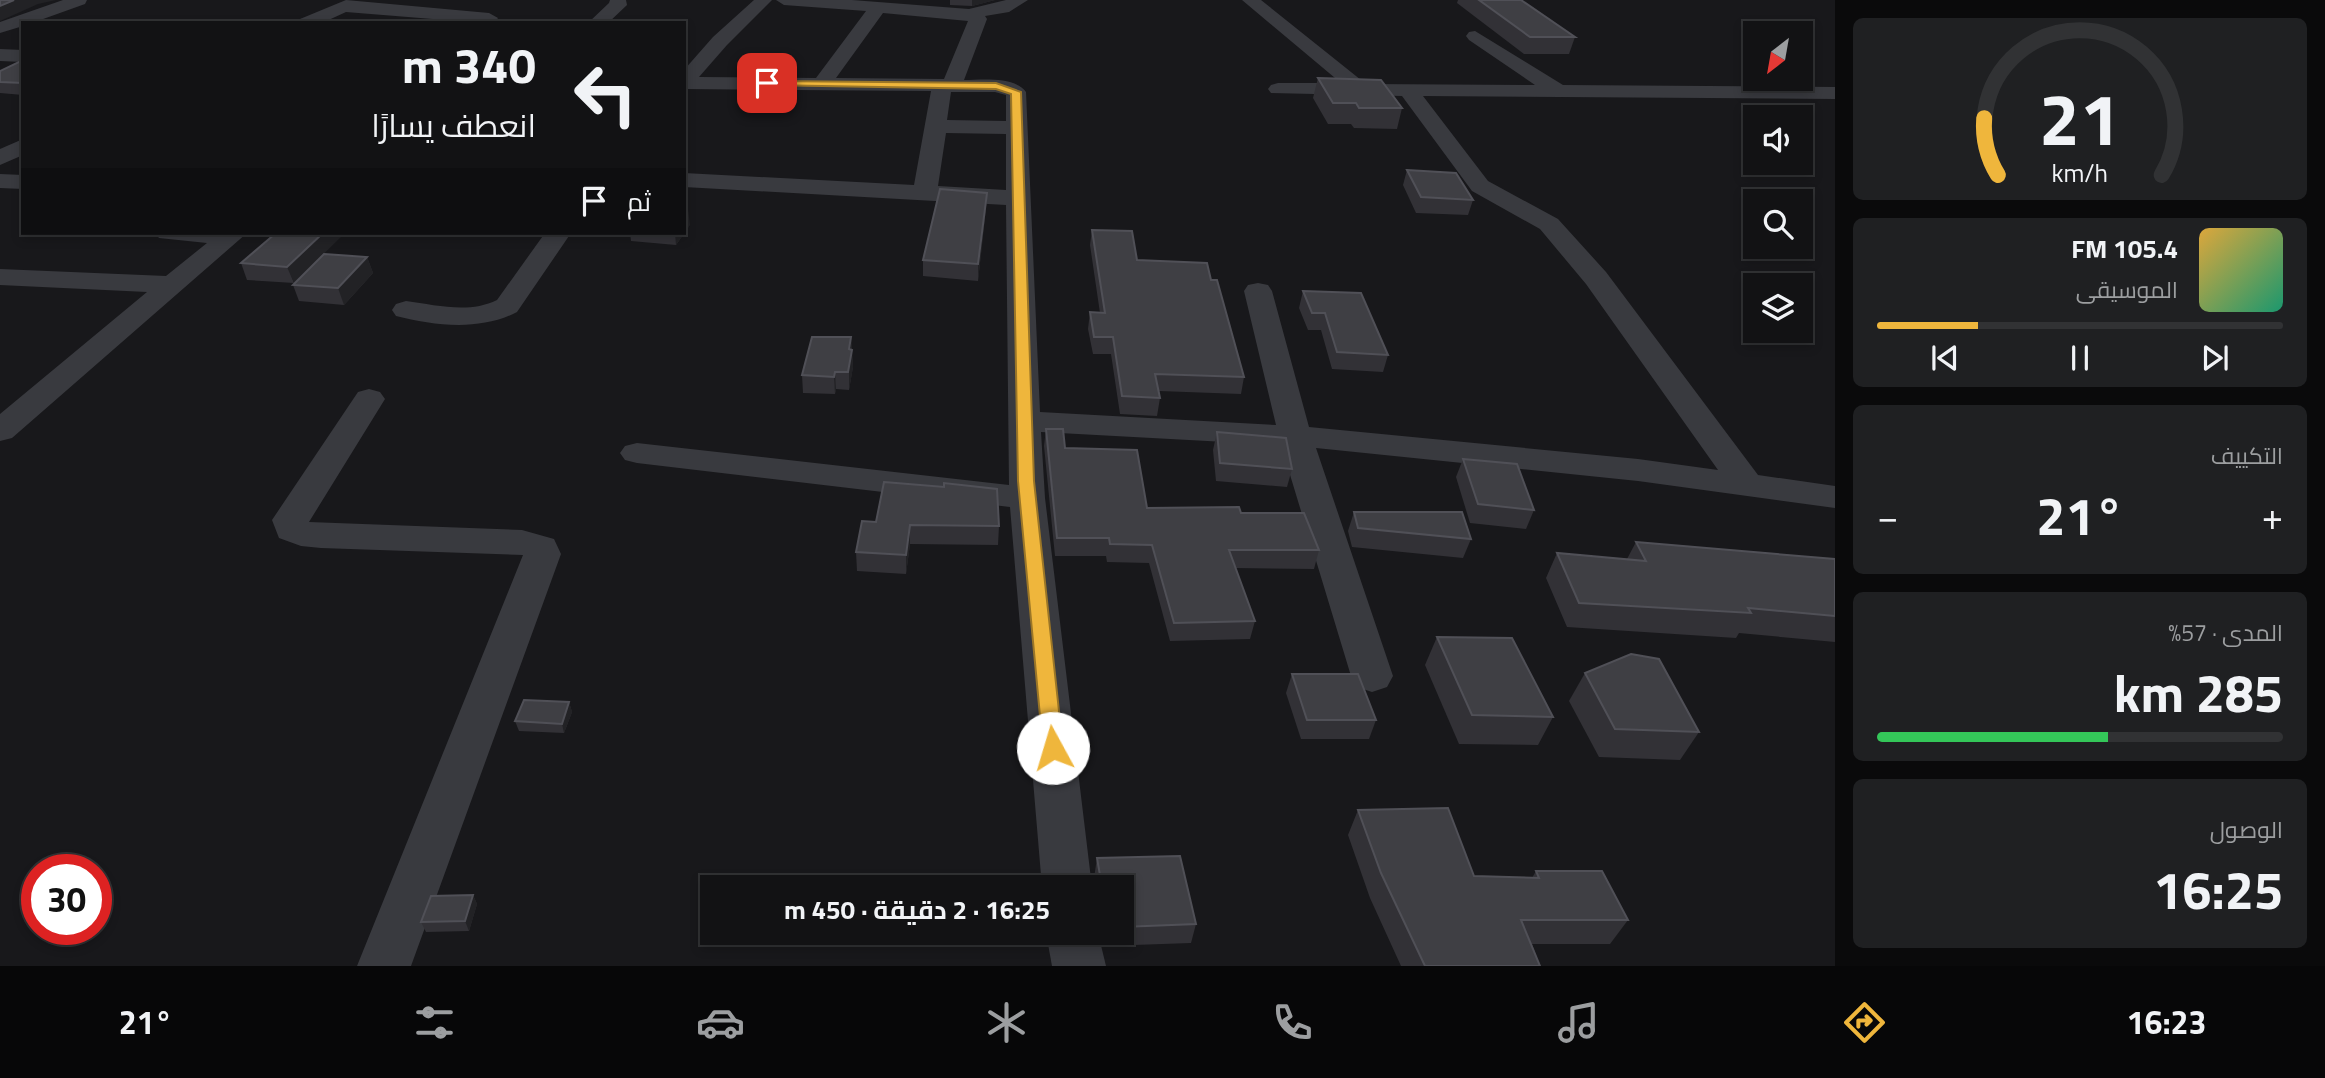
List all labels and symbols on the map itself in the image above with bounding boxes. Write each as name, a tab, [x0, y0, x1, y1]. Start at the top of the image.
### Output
north arrow	[1743, 21, 1813, 91]
pin	[737, 53, 797, 113]
position arrow	[1016, 711, 1090, 785]
speed limit sign: 30	[21, 854, 112, 945]

